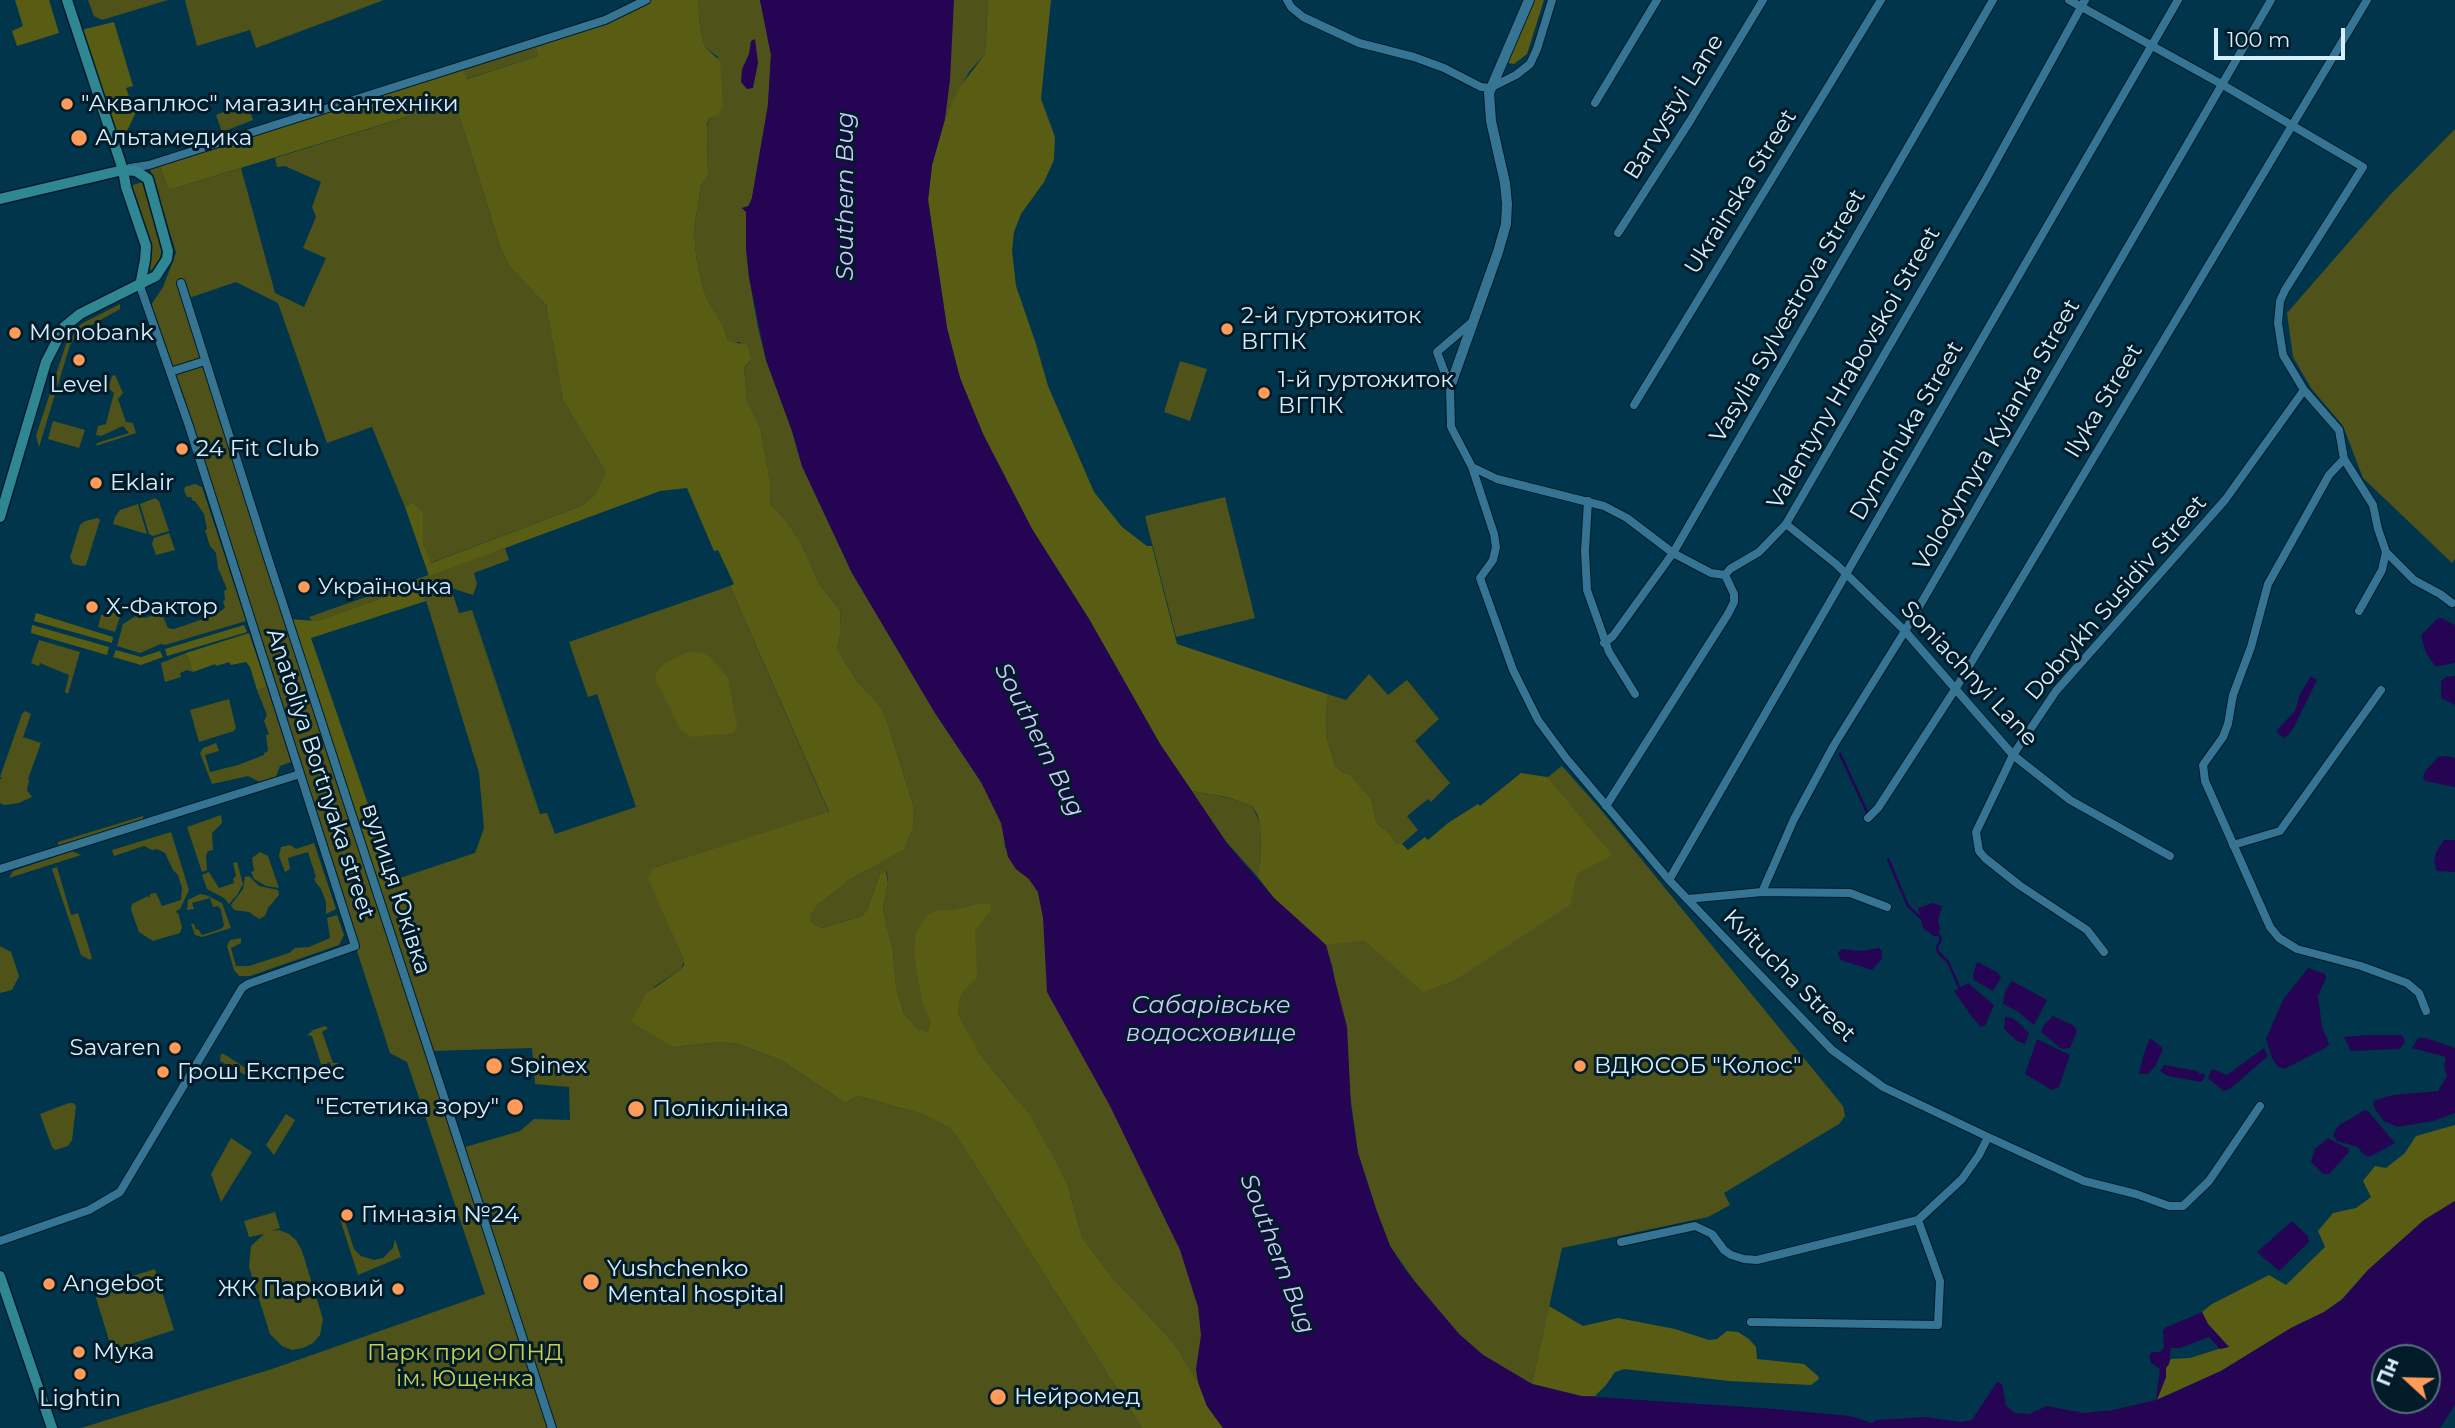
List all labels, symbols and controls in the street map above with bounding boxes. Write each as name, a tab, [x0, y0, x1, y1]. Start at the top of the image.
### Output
scale bar	[2217, 14, 2348, 58]
text: 100 m	[2227, 27, 2290, 52]
street label: Barvystyi Lane	[1618, 29, 1730, 185]
place label: "Акваплюс" магазин сантехніки	[81, 90, 459, 118]
marker: "Акваплюс" магазин сантехніки	[59, 96, 75, 112]
street label: Ukrainska Street	[1679, 104, 1803, 280]
water label: Southern Bug	[832, 111, 860, 281]
place label: Альтамедика	[95, 124, 252, 152]
marker: Альтамедика	[69, 128, 89, 148]
street label: Vasylia Sylvestrova Street	[1704, 185, 1872, 447]
street label: Valentyny Hrabovskoi Street	[1762, 222, 1946, 514]
street label: Volodymyra Kyianka Street	[1908, 294, 2086, 576]
place label: 2-й гуртожиток ВГПК	[1241, 302, 1421, 356]
place label: Monobank	[29, 319, 154, 347]
marker: 2-й гуртожиток ВГПК	[1219, 321, 1235, 337]
marker: Monobank	[7, 325, 23, 341]
street label: Dymchuka Street	[1844, 337, 1970, 525]
street label: Ilyka Street	[2059, 339, 2149, 463]
marker: Level	[71, 352, 87, 368]
place label: 1-й гуртожиток ВГПК	[1278, 366, 1454, 420]
place label: Level	[49, 371, 109, 399]
marker: 1-й гуртожиток ВГПК	[1256, 385, 1272, 401]
place label: 24 Fit Club	[196, 435, 319, 463]
marker: 24 Fit Club	[174, 441, 190, 457]
place label: Eklair	[110, 469, 174, 497]
marker: Eklair	[88, 475, 104, 491]
street label: Dobrykh Susidiv Street	[2019, 490, 2213, 706]
place label: Україночка	[318, 573, 452, 601]
marker: Україночка	[296, 579, 312, 595]
place label: X-Фактор	[106, 593, 218, 621]
street label: Soniachnyi Lane	[1895, 596, 2043, 752]
marker: X-Фактор	[84, 599, 100, 615]
street label: Anatoliya Bortnyaka street	[260, 625, 380, 923]
water label: Southern Bug	[988, 658, 1090, 822]
street label: вулиця Юківка	[355, 800, 437, 978]
street label: Kvitucha Street	[1717, 904, 1861, 1048]
water label: Сабарівське водосховище	[1126, 992, 1296, 1048]
place label: Savaren	[70, 1034, 161, 1062]
marker: Savaren	[167, 1040, 183, 1056]
place label: Spinex	[510, 1052, 587, 1080]
place label: ВДЮСОБ "Колос"	[1594, 1052, 1802, 1080]
marker: Spinex	[484, 1056, 504, 1076]
place label: Грош Експрес	[177, 1058, 345, 1086]
marker: ВДЮСОБ "Колос"	[1572, 1058, 1588, 1074]
marker: Грош Експрес	[155, 1064, 171, 1080]
place label: "Естетика зору"	[316, 1093, 499, 1121]
place label: Поліклініка	[652, 1095, 789, 1123]
marker: "Естетика зору"	[505, 1097, 525, 1117]
marker: Поліклініка	[626, 1099, 646, 1119]
water label: Southern Bug	[1233, 1170, 1321, 1338]
place label: Гімназія №24	[361, 1201, 519, 1229]
marker: Гімназія №24	[339, 1207, 355, 1223]
place label: Yushchenko Mental hospital	[607, 1255, 784, 1309]
place label: Angebot	[63, 1270, 164, 1298]
marker: Yushchenko Mental hospital	[581, 1272, 601, 1292]
place label: ЖК Парковий	[218, 1275, 384, 1303]
marker: Angebot	[41, 1276, 57, 1292]
marker: ЖК Парковий	[390, 1281, 406, 1297]
place label: Мука	[93, 1338, 155, 1366]
park label: Парк при ОПНД ім. Ющенка	[367, 1339, 563, 1393]
marker: Мука	[71, 1344, 87, 1360]
north arrow	[2371, 1344, 2441, 1414]
text: Пн	[2372, 1354, 2404, 1389]
marker: Lightin	[72, 1366, 88, 1382]
place label: Нейромед	[1014, 1383, 1140, 1411]
place label: Lightin	[39, 1385, 121, 1413]
marker: Нейромед	[988, 1387, 1008, 1407]

